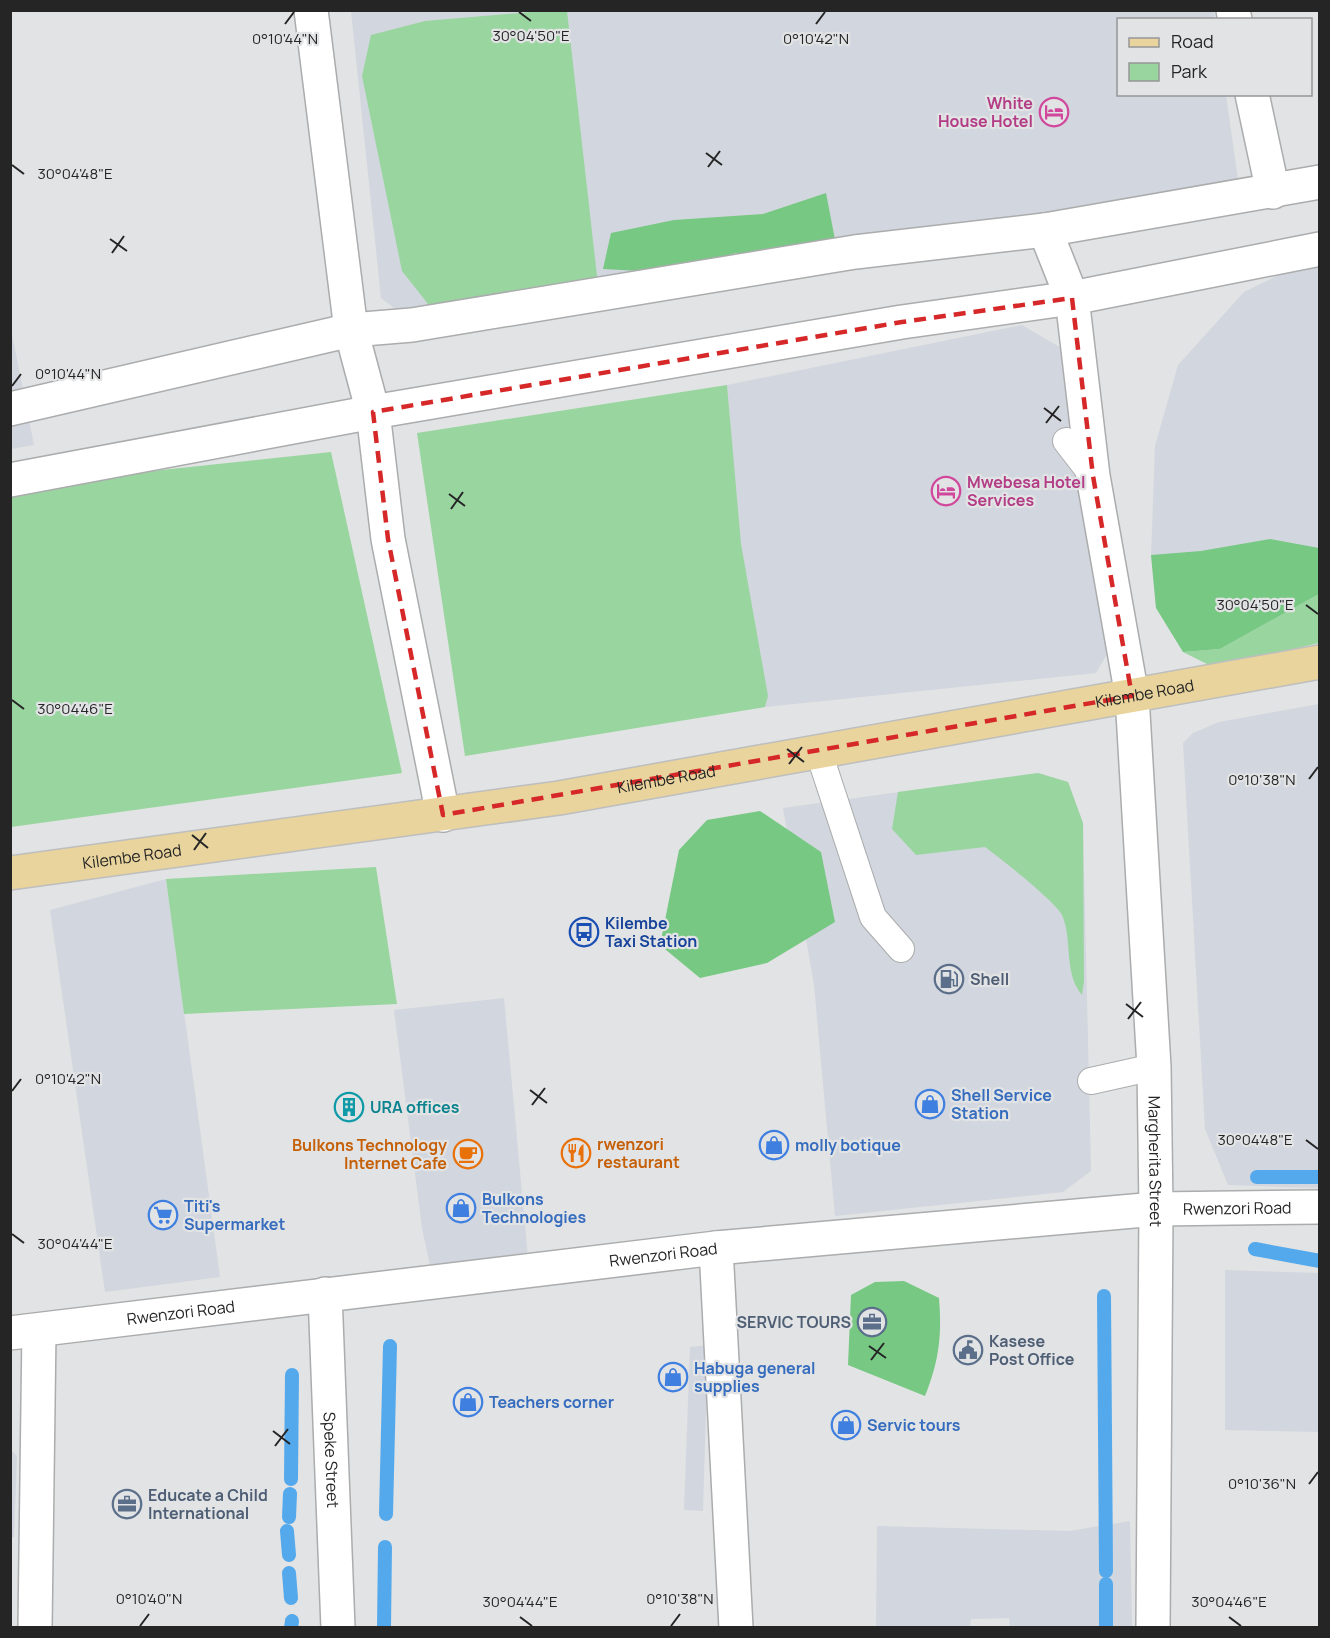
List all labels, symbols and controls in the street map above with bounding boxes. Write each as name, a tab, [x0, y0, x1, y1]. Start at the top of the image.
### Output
legend	[1117, 18, 1312, 96]
text: 30°04'50"E	[492, 25, 570, 46]
text: 0°10'44"N	[252, 28, 318, 49]
text: 0°10'42"N	[783, 28, 849, 49]
text: Road	[1171, 29, 1214, 53]
text: Park	[1171, 59, 1208, 83]
place label: White House Hotel	[938, 92, 1033, 132]
hotel icon: White House Hotel	[1038, 96, 1070, 128]
text: 30°04'48"E	[37, 163, 113, 184]
text: 0°10'44"N	[35, 363, 101, 384]
place label: Mwebesa Hotel Services	[967, 471, 1085, 511]
hotel icon: Mwebesa Hotel Services	[930, 475, 962, 507]
text: 30°04'50"E	[1216, 594, 1294, 615]
street label: Kilembe Road	[1094, 674, 1196, 713]
text: 30°04'46"E	[37, 698, 113, 719]
street label: Kilembe Road	[615, 759, 717, 798]
text: 0°10'38"N	[1228, 769, 1296, 790]
street label: Kilembe Road	[81, 839, 183, 874]
place label: Kilembe Taxi Station	[605, 912, 697, 952]
bus stop icon: Kilembe Taxi Station	[568, 916, 600, 948]
fuel station icon: Shell	[933, 963, 965, 995]
place label: Shell	[970, 968, 1009, 990]
text: 0°10'42"N	[35, 1068, 101, 1089]
place label: Shell Service Station	[951, 1084, 1052, 1124]
shop icon: Shell Service Station	[914, 1088, 946, 1120]
building icon: URA offices	[333, 1091, 365, 1123]
place label: URA offices	[370, 1096, 460, 1118]
street label: Margherita Street	[1143, 1096, 1167, 1227]
shop icon: molly botique	[758, 1129, 790, 1161]
text: 30°04'48"E	[1217, 1129, 1293, 1150]
place label: rwenzori restaurant	[597, 1133, 680, 1173]
place label: Bulkons Technology Internet Cafe	[292, 1134, 447, 1174]
place label: molly botique	[795, 1134, 901, 1156]
restaurant icon: rwenzori restaurant	[560, 1137, 592, 1169]
cafe icon: Bulkons Technology Internet Cafe	[452, 1138, 484, 1170]
place label: Bulkons Technologies	[482, 1188, 586, 1228]
shop icon: Bulkons Technologies	[445, 1192, 477, 1224]
place label: Titi's Supermarket	[184, 1195, 285, 1235]
street label: Rwenzori Road	[1183, 1196, 1292, 1220]
supermarket icon: Titi's Supermarket	[147, 1199, 179, 1231]
text: 30°04'44"E	[38, 1233, 112, 1254]
street label: Rwenzori Road	[608, 1237, 719, 1272]
street label: Rwenzori Road	[125, 1295, 236, 1330]
office icon: SERVIC TOURS	[856, 1306, 888, 1338]
place label: SERVIC TOURS	[737, 1311, 851, 1333]
place label: Kasese Post Office	[989, 1330, 1075, 1370]
public building icon: Kasese Post Office	[952, 1334, 984, 1366]
place label: Habuga general supplies	[694, 1357, 816, 1397]
shop icon: Habuga general supplies	[657, 1361, 689, 1393]
shop icon: Teachers corner	[452, 1386, 484, 1418]
place label: Teachers corner	[489, 1391, 614, 1413]
shop icon: Servic tours	[830, 1409, 862, 1441]
street label: Speke Street	[319, 1411, 344, 1508]
place label: Servic tours	[867, 1414, 961, 1436]
text: 0°10'36"N	[1228, 1473, 1296, 1494]
place label: Educate a Child International	[148, 1484, 268, 1524]
office icon: Educate a Child International	[111, 1488, 143, 1520]
text: 0°10'40"N	[116, 1588, 182, 1609]
text: 0°10'38"N	[646, 1588, 714, 1609]
text: 30°04'44"E	[483, 1591, 557, 1612]
text: 30°04'46"E	[1191, 1591, 1267, 1612]

